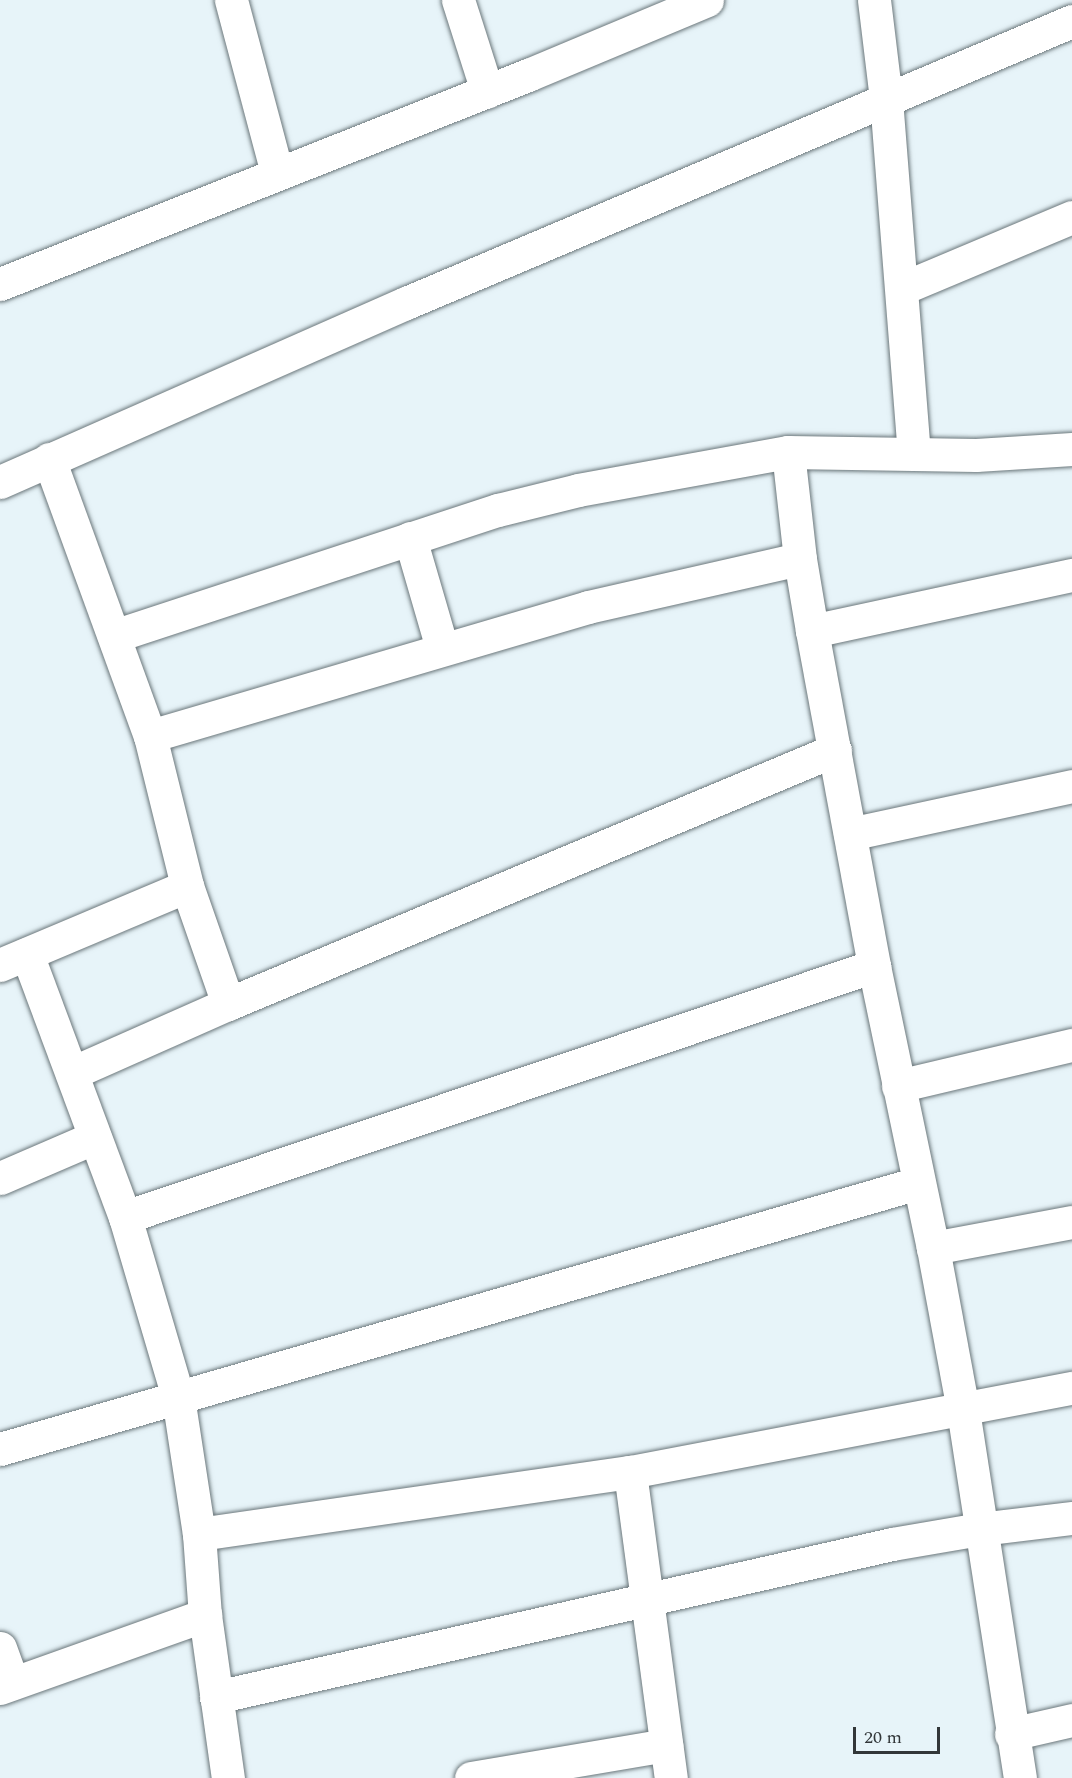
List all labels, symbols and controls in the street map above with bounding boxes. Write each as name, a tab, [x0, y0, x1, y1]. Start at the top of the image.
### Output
scale bar	[856, 1715, 943, 1753]
text: 20 m	[864, 1724, 902, 1751]

